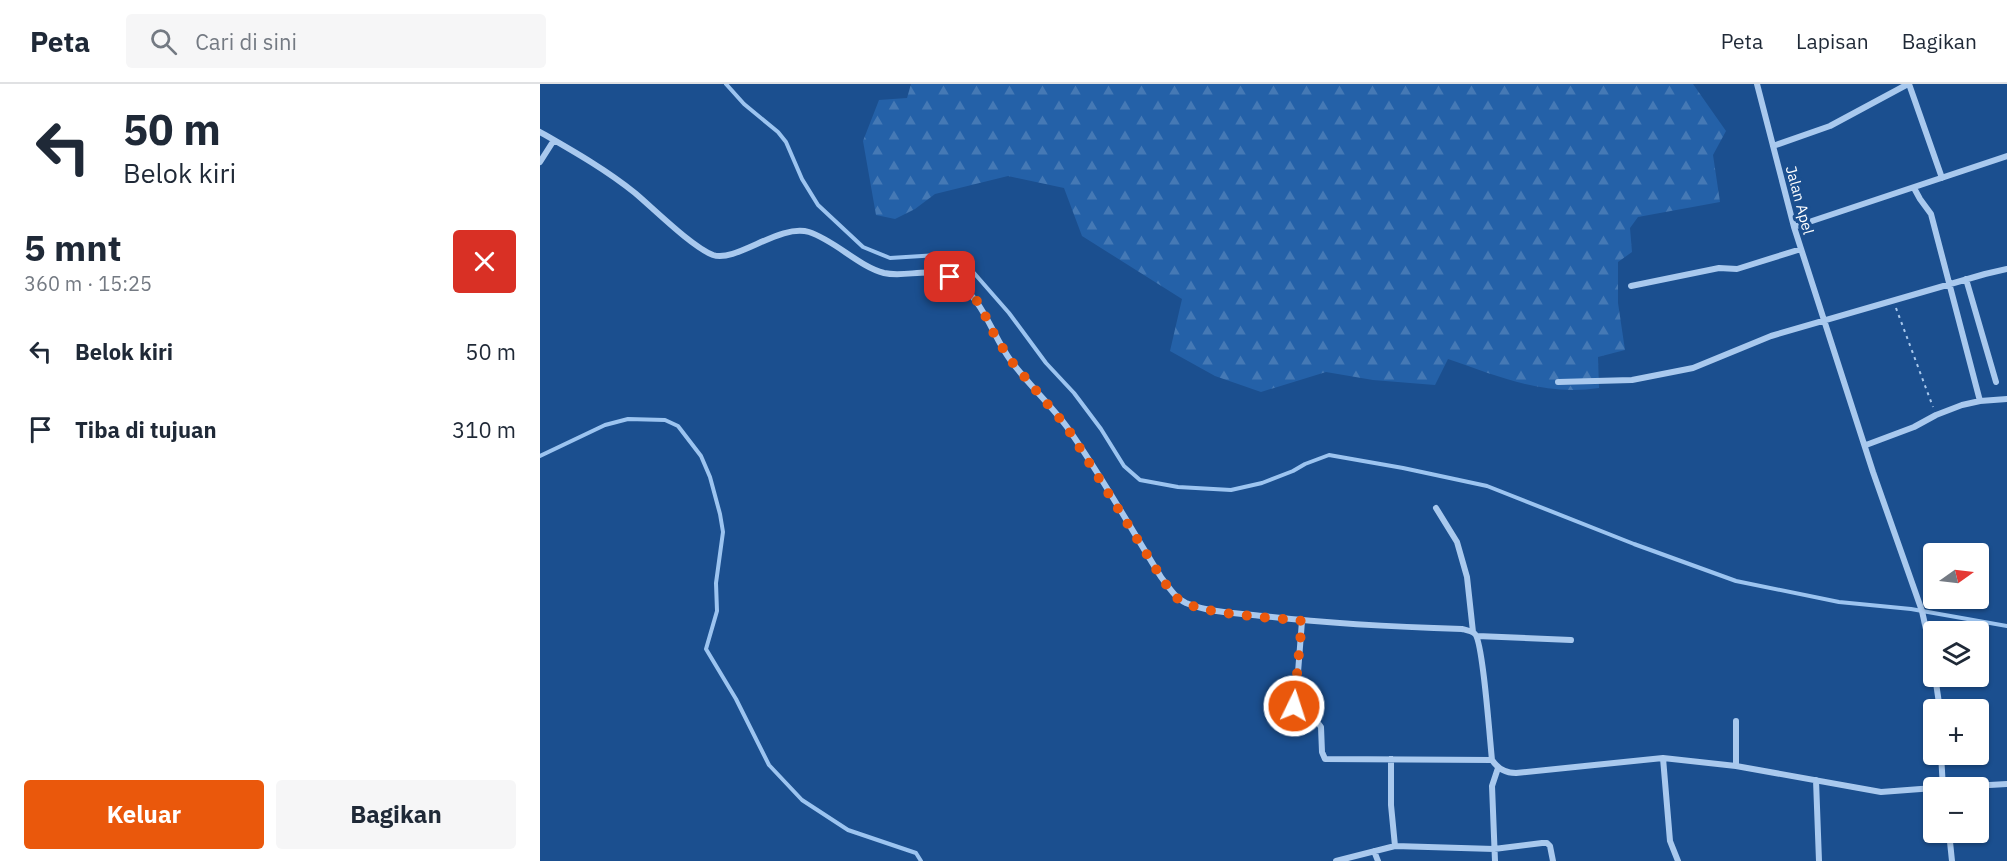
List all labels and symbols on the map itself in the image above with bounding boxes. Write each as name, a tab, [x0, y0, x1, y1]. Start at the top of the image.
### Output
street label: Jalan Apel	[1782, 164, 1818, 236]
pin	[924, 251, 975, 302]
north arrow	[1923, 543, 1989, 609]
position arrow	[1262, 674, 1326, 738]

